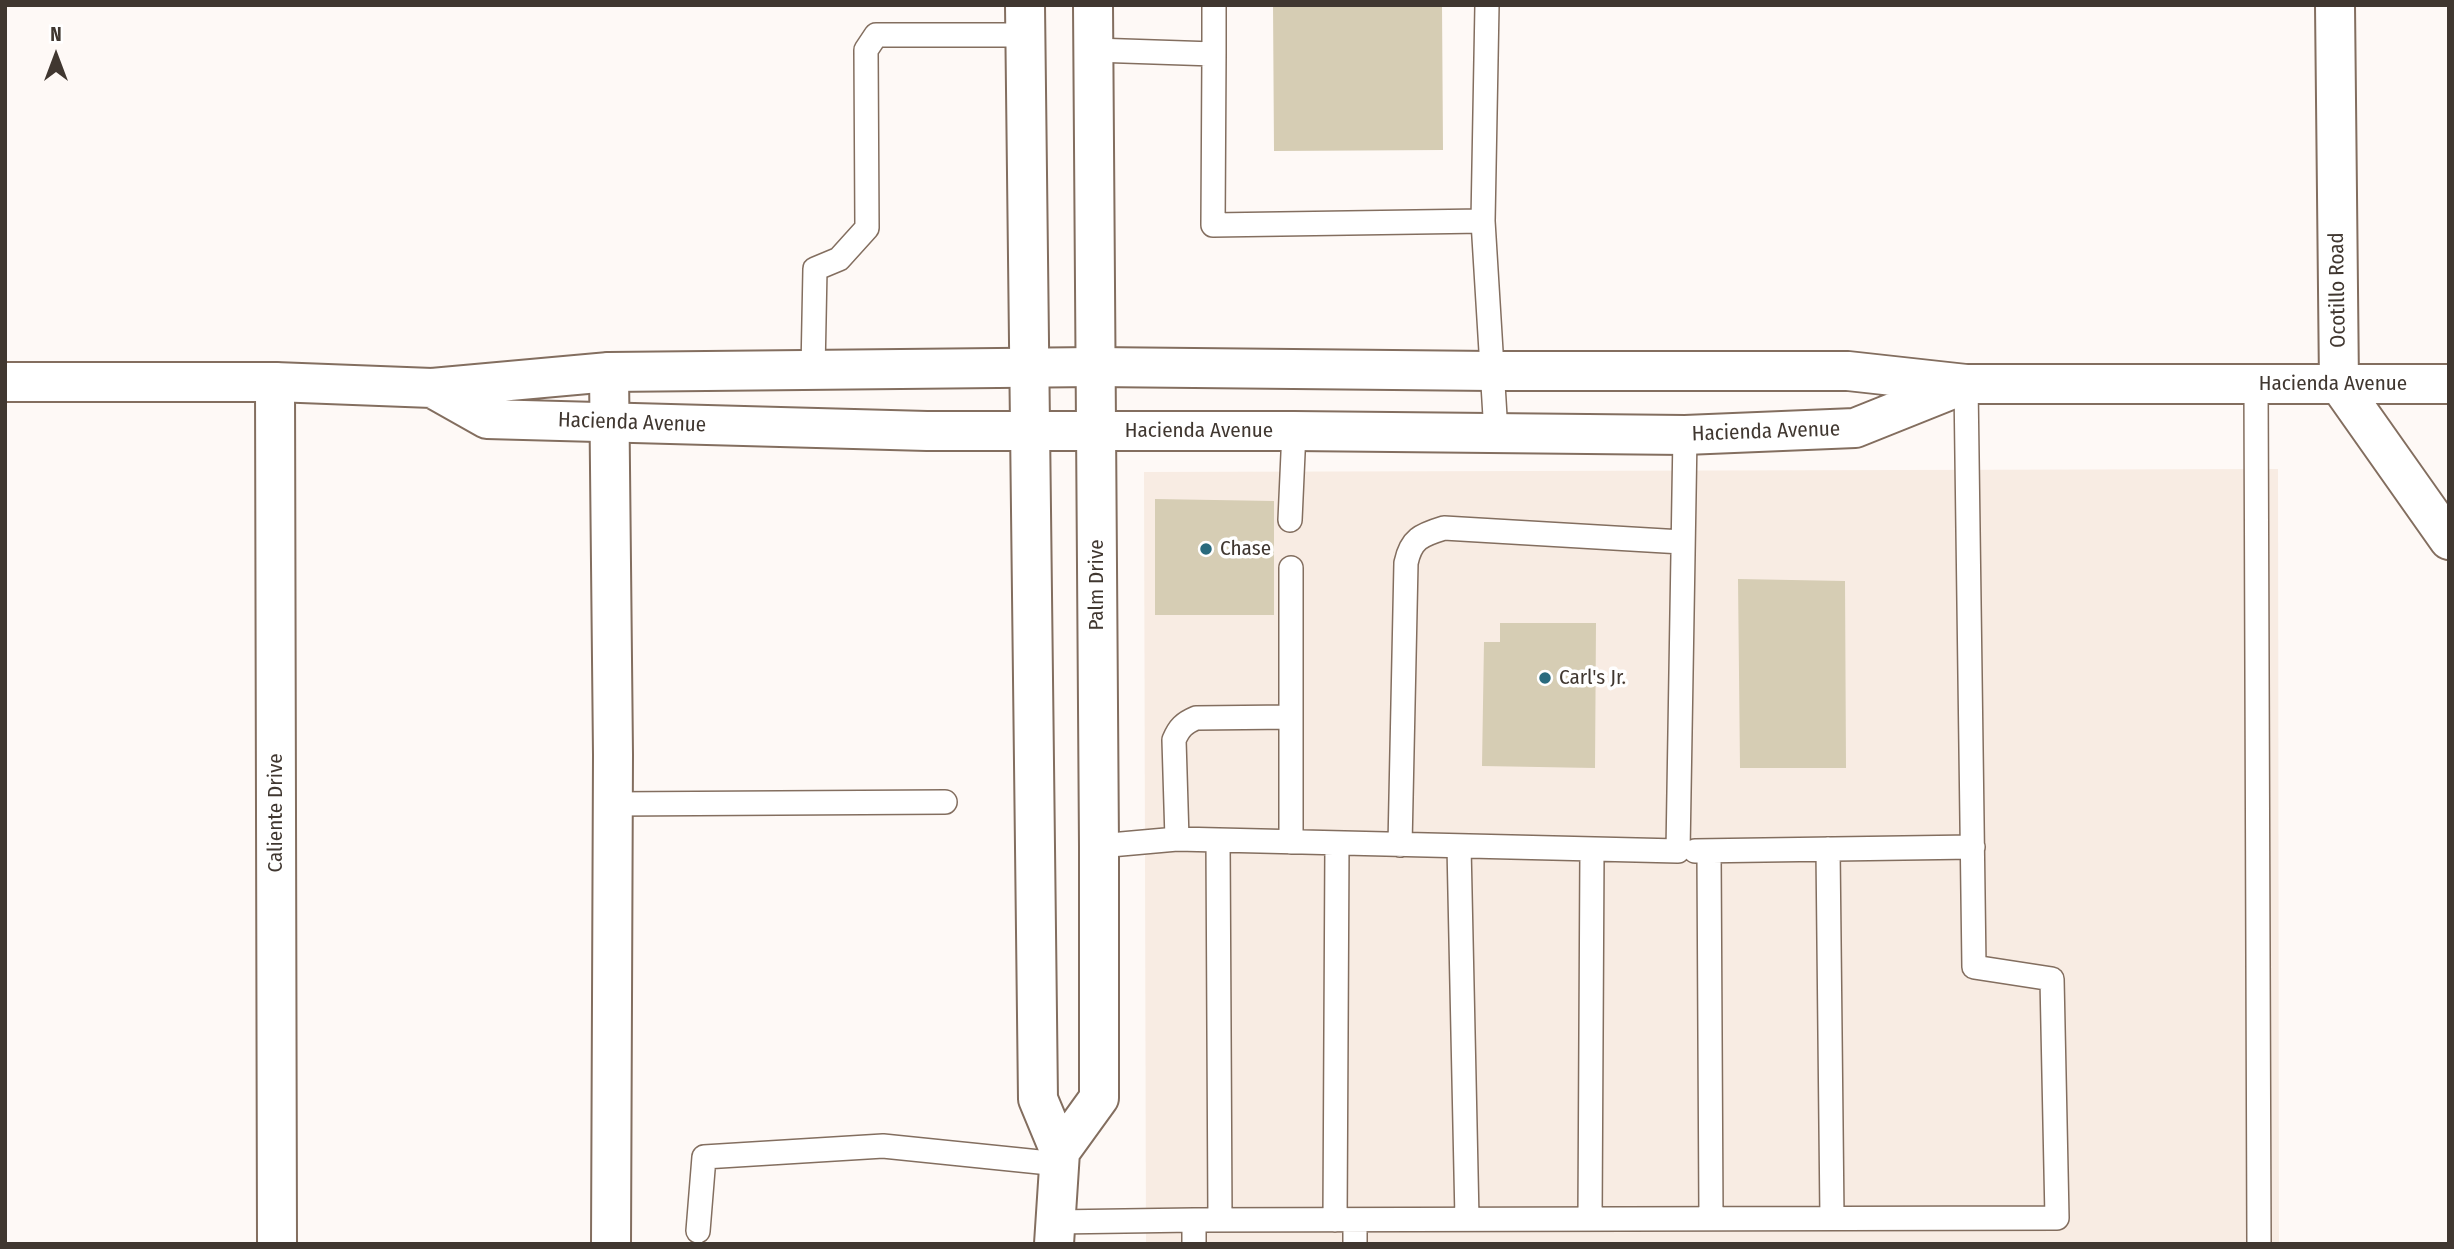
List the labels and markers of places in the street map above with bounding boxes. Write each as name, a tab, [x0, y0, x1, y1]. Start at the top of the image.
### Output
place label: Chase	[1220, 536, 1271, 562]
marker: Chase	[1198, 541, 1214, 557]
place label: Carl's Jr.	[1559, 665, 1626, 691]
marker: Carl's Jr.	[1537, 670, 1553, 686]

